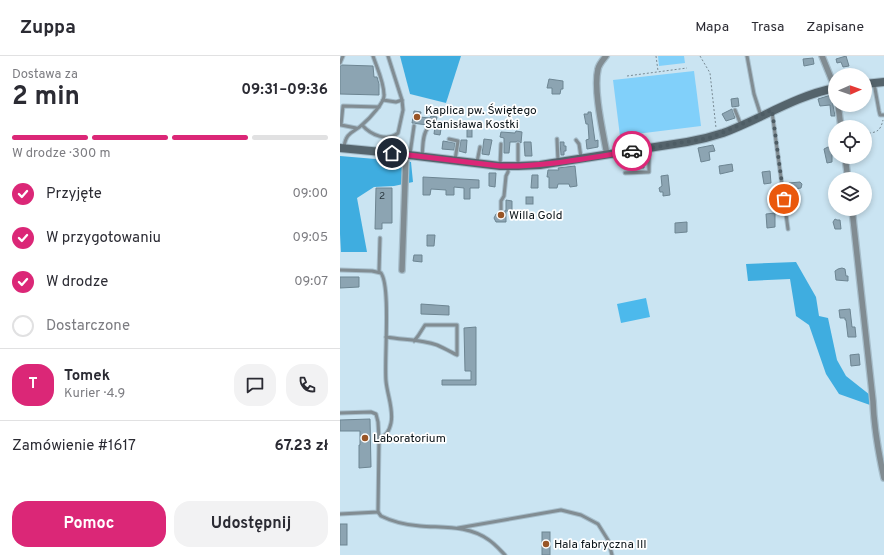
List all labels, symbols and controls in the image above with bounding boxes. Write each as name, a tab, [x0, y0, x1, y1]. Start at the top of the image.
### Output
text: Zuppa	[20, 16, 76, 40]
text: Mapa	[695, 19, 729, 36]
text: Trasa	[751, 19, 784, 36]
text: Zapisane	[806, 19, 864, 36]
text: Dostawa za	[12, 67, 78, 83]
north arrow	[828, 68, 872, 112]
map controls	[828, 68, 872, 216]
text: 2 min	[12, 81, 80, 114]
text: 09:31–09:36	[241, 81, 328, 100]
place label: Kaplica pw. Świętego Stanisława Kostki	[425, 103, 537, 133]
marker: Kaplica pw. Świętego Stanisława Kostki	[412, 112, 422, 122]
button: locate	[828, 120, 872, 164]
courier	[612, 131, 652, 171]
pin	[375, 136, 409, 170]
icon: car	[621, 140, 643, 162]
icon: home	[381, 142, 403, 164]
text: W drodze · 300 m	[12, 146, 110, 162]
button: layers	[828, 172, 872, 216]
pin	[767, 182, 801, 216]
icon: check	[12, 183, 34, 205]
text: Przyjęte	[46, 185, 102, 204]
text: 09:00	[292, 186, 328, 202]
icon: bag	[773, 188, 795, 210]
house number: 2	[379, 190, 385, 203]
place label: Willa Gold	[509, 208, 562, 224]
marker: Willa Gold	[496, 210, 506, 220]
icon: check	[12, 227, 34, 249]
text: W przygotowaniu	[46, 229, 161, 248]
text: 09:05	[293, 230, 328, 246]
icon: check	[12, 271, 34, 293]
text: W drodze	[46, 273, 108, 292]
text: 09:07	[294, 274, 328, 290]
text: Dostarczone	[46, 317, 130, 336]
button: chat	[234, 364, 276, 406]
button: phone	[286, 364, 328, 406]
text: Tomek	[64, 367, 110, 386]
text: T	[28, 375, 38, 394]
text: Kurier · 4.9	[64, 386, 125, 402]
place label: Laboratorium	[373, 431, 446, 447]
marker: Laboratorium	[360, 433, 370, 443]
text: Zamówienie #1617	[12, 437, 136, 456]
text: 67.23 zł	[275, 437, 328, 456]
button: Pomoc	[12, 501, 166, 547]
button: Udostępnij	[174, 501, 328, 547]
place label: Hala fabryczna III	[554, 537, 647, 553]
marker: Hala fabryczna III	[541, 539, 551, 549]

